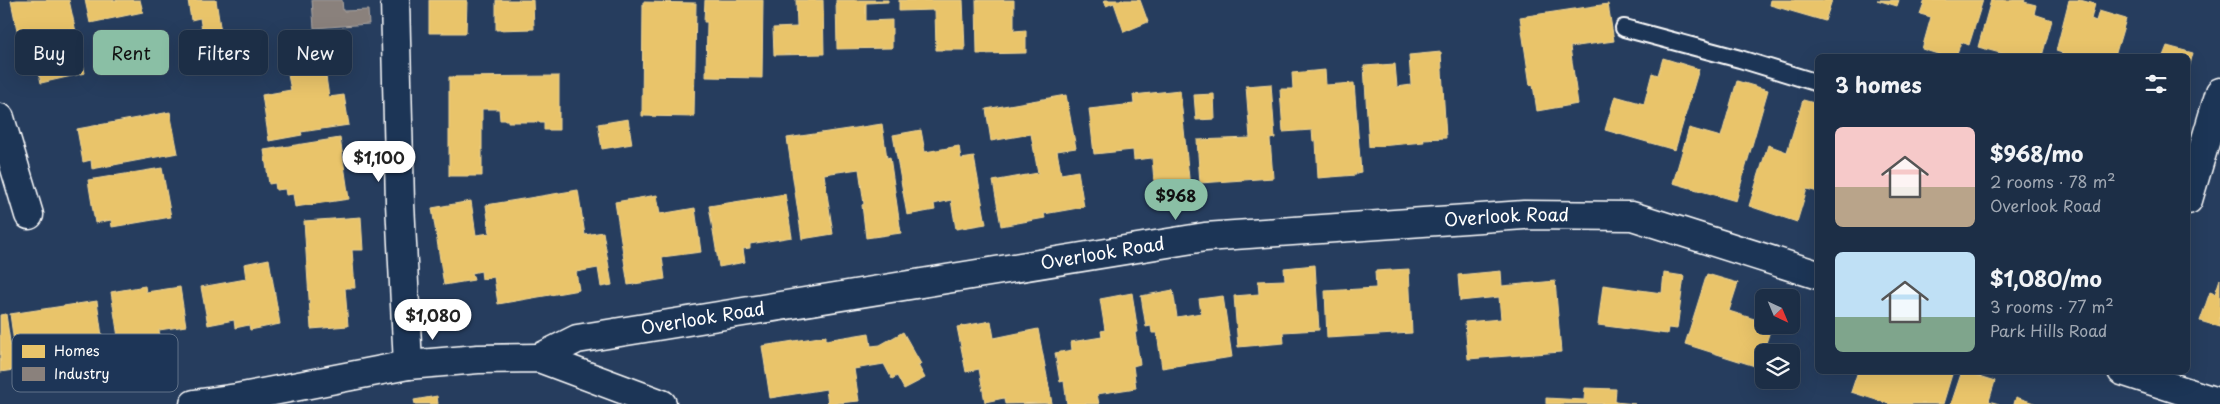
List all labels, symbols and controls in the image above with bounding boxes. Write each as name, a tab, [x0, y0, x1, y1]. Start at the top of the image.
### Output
chip: Buy	[15, 30, 83, 75]
chip: Rent	[93, 30, 169, 75]
chip: Filters	[179, 30, 268, 75]
chip: New	[278, 30, 352, 75]
text: 3 homes	[1835, 68, 1922, 100]
icon: filters	[2142, 70, 2170, 98]
text: $968/mo	[1990, 137, 2083, 169]
pin: $1,100	[338, 140, 420, 183]
text: $1,100	[353, 145, 405, 169]
icon: home	[1875, 147, 1935, 207]
text: 2 rooms · 78 m²	[1990, 169, 2116, 193]
pin: $968	[1146, 178, 1206, 221]
text: $968	[1156, 183, 1196, 207]
text: Overlook Road	[1990, 193, 2101, 217]
street label: Overlook Road	[1443, 200, 1569, 232]
street label: Overlook Road	[1038, 229, 1166, 276]
text: $1,080/mo	[1990, 262, 2102, 294]
icon: home	[1875, 272, 1935, 332]
north arrow	[1755, 289, 1800, 334]
map controls	[1755, 289, 1800, 389]
street label: Overlook Road	[639, 294, 767, 340]
text: 3 rooms · 77 m²	[1990, 294, 2114, 318]
pin: $1,080	[392, 298, 474, 341]
text: $1,080	[405, 303, 461, 327]
text: Park Hills Road	[1990, 318, 2107, 342]
legend	[12, 334, 178, 392]
text: Homes	[54, 340, 100, 361]
button: layers	[1755, 344, 1800, 389]
text: Industry	[54, 363, 109, 384]

